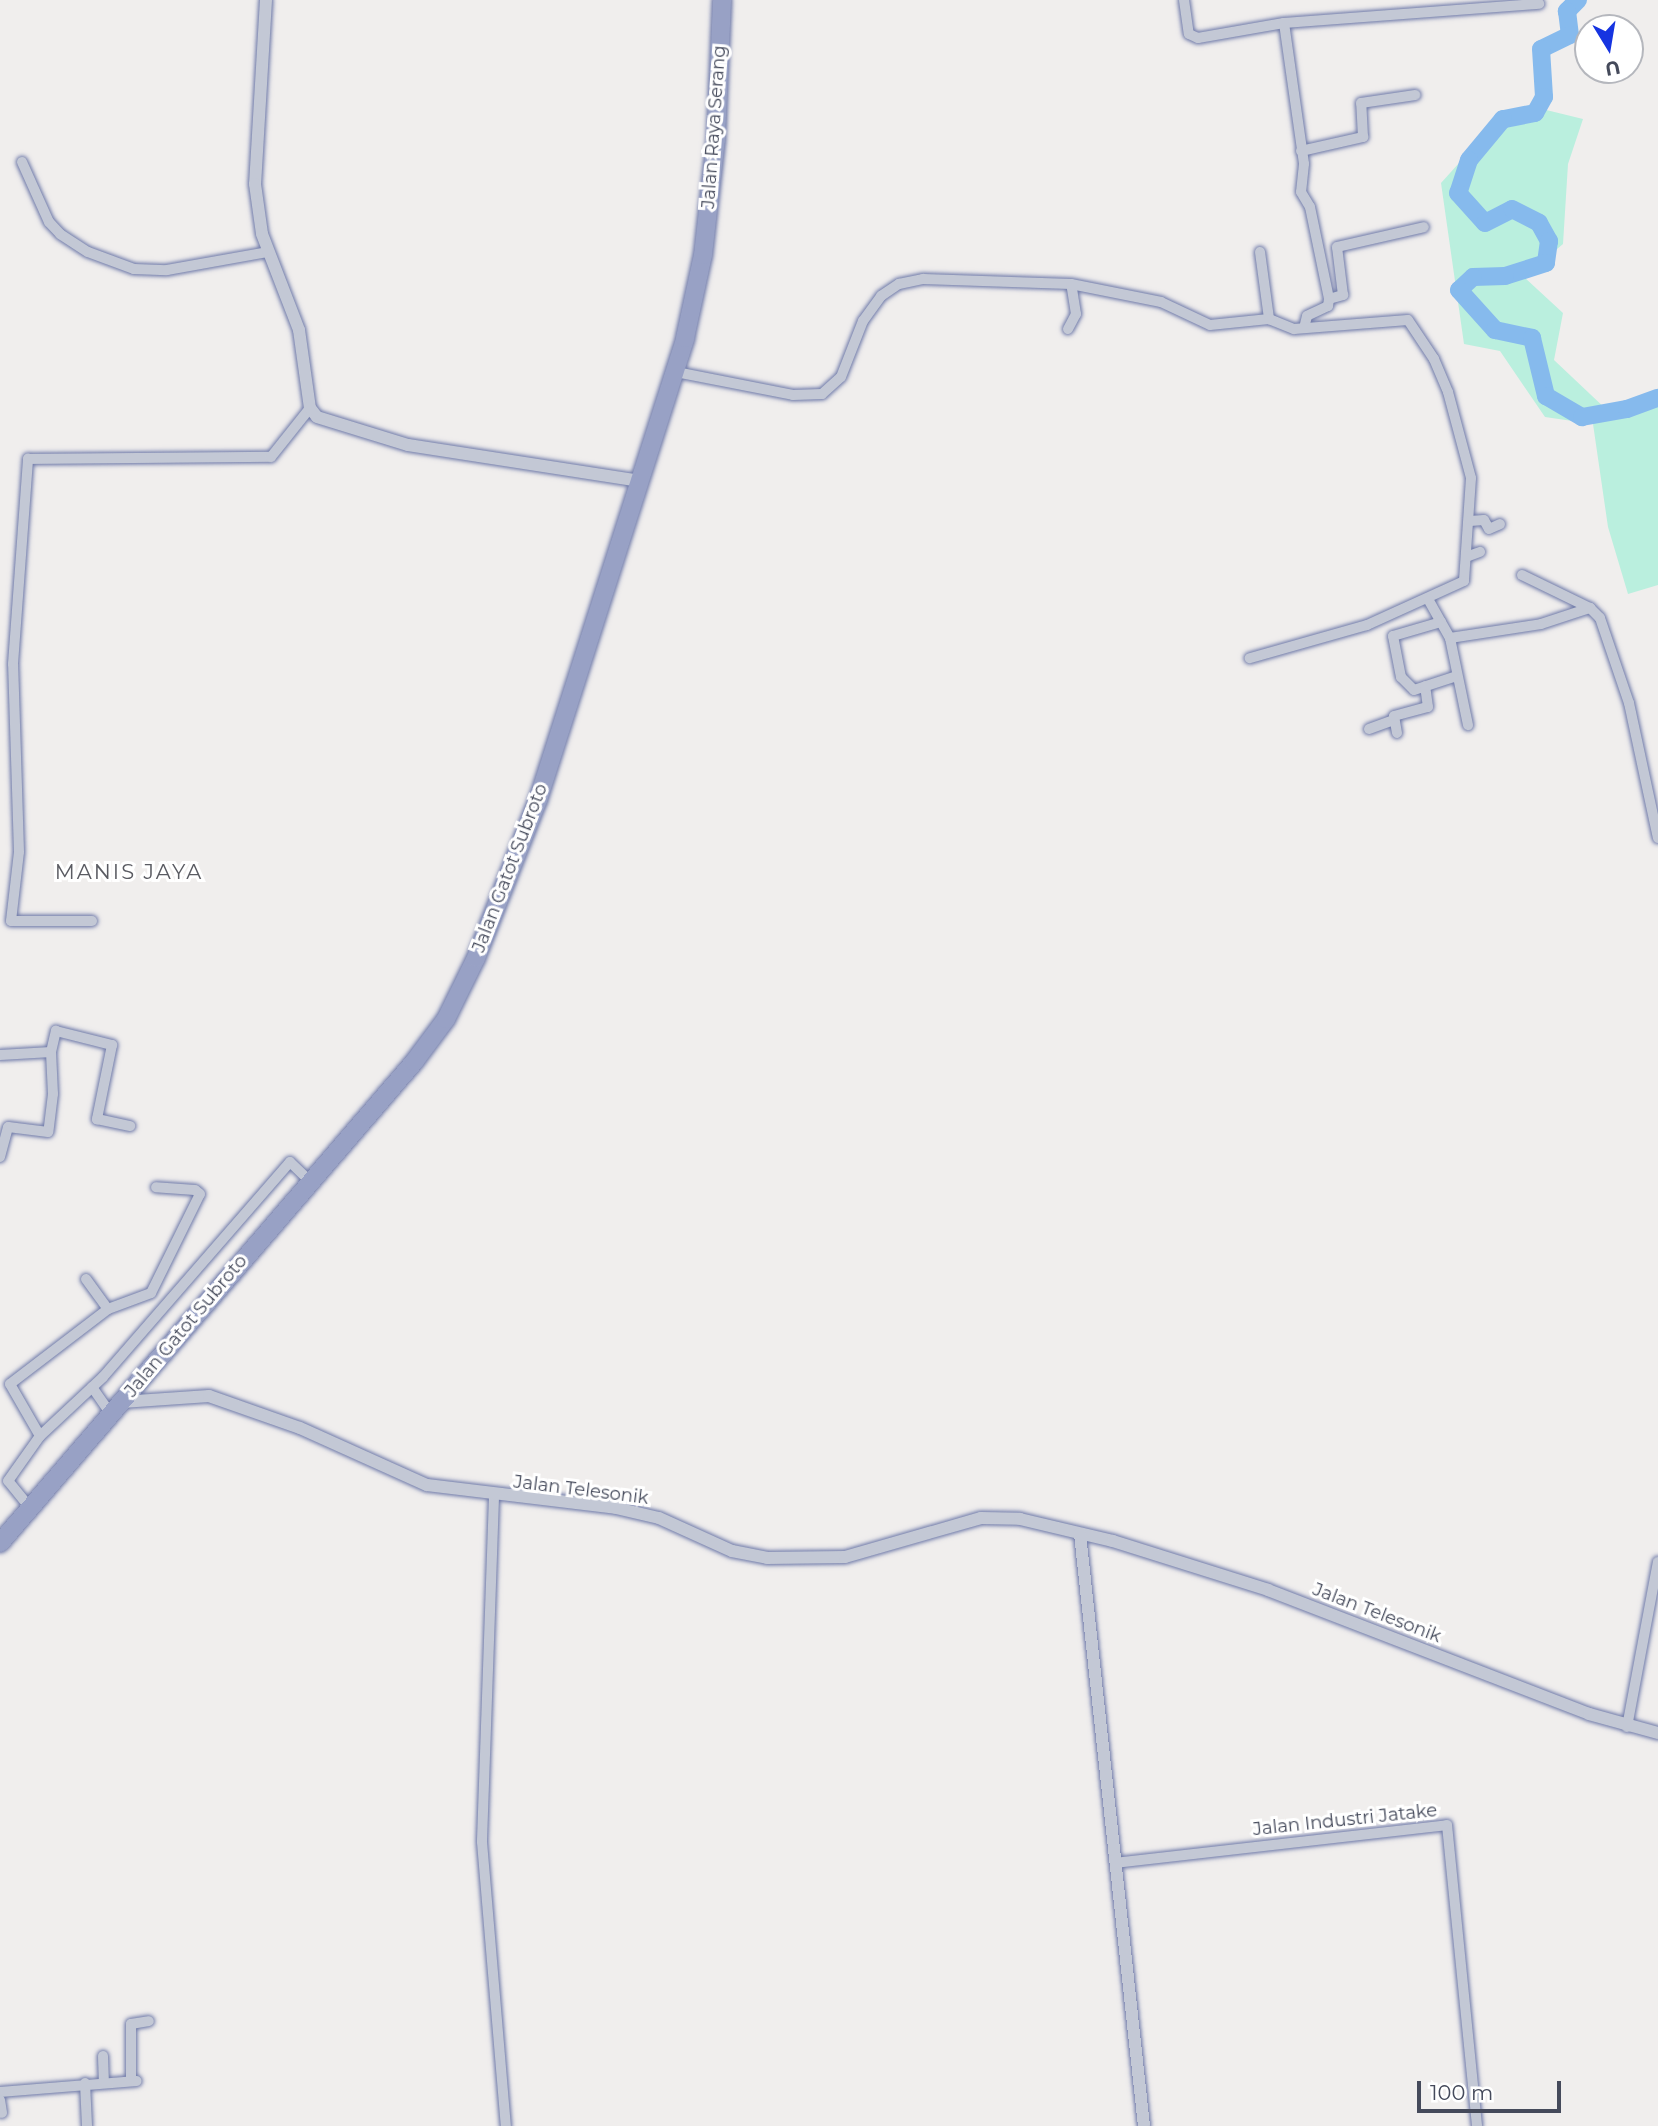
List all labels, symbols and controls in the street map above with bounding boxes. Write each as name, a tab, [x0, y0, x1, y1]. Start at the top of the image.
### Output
north arrow	[1574, 14, 1644, 84]
street label: Jalan Raya Serang	[698, 45, 730, 209]
text: U	[1603, 55, 1622, 81]
street label: Jalan Gatot Subroto	[468, 781, 552, 955]
district label: MANIS JAYA	[56, 859, 202, 885]
street label: Jalan Gatot Subroto	[120, 1251, 252, 1401]
street label: Jalan Telesonik	[512, 1471, 650, 1509]
street label: Jalan Telesonik	[1310, 1579, 1444, 1647]
street label: Jalan Industri Jatake	[1252, 1800, 1438, 1840]
scale bar	[1420, 2066, 1564, 2110]
text: 100 m	[1430, 2080, 1493, 2105]

